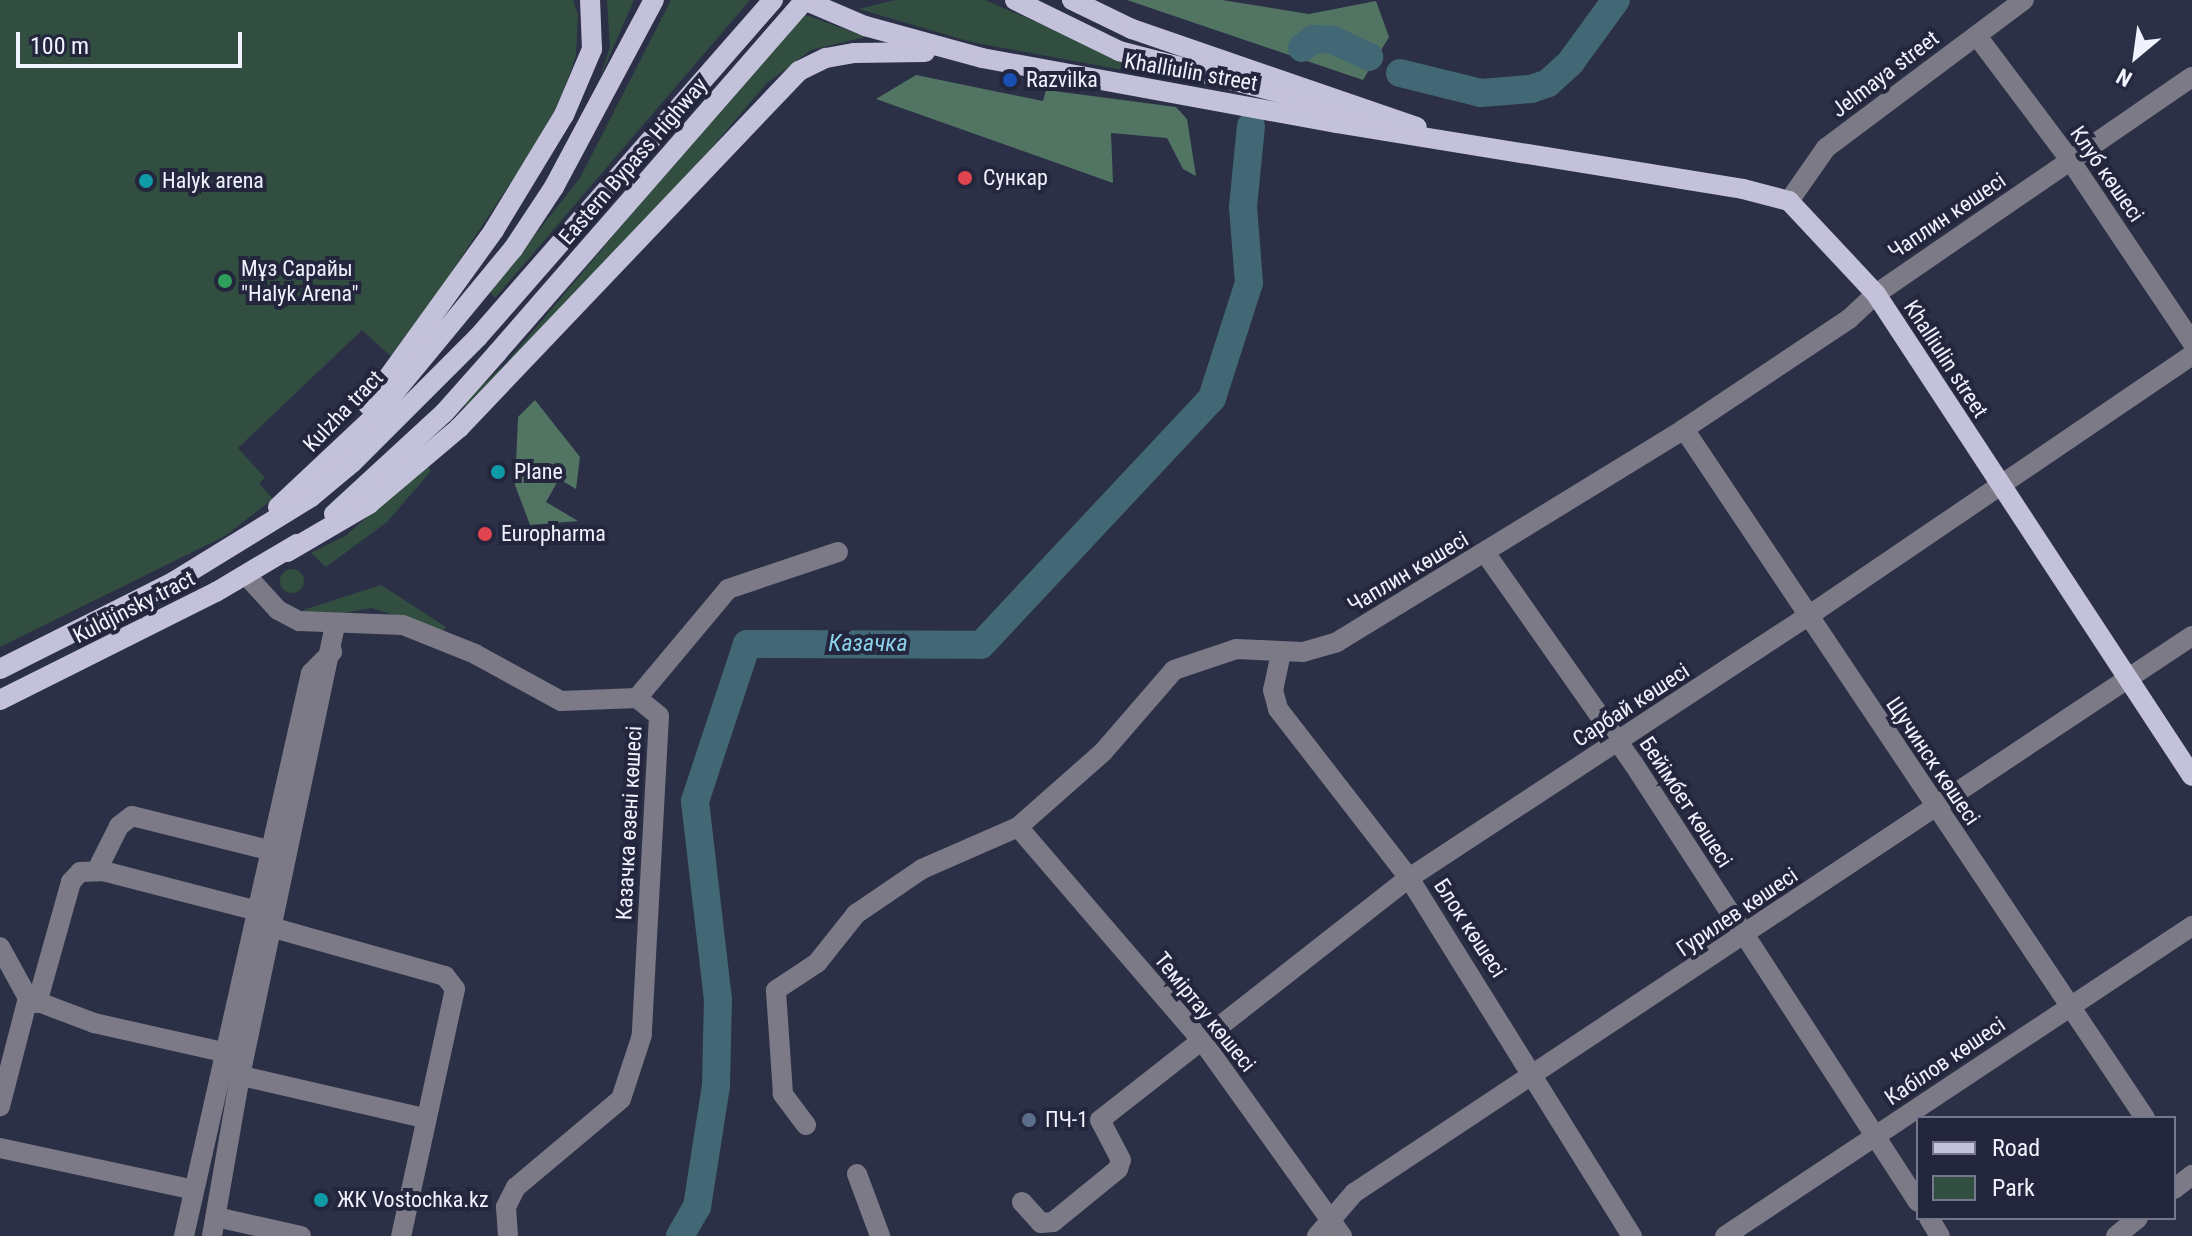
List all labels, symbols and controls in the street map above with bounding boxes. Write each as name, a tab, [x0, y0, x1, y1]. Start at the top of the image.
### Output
scale bar	[20, 16, 246, 66]
north arrow	[2096, 16, 2176, 96]
street label: Jelmaya street	[1826, 25, 1944, 123]
text: 100 m	[30, 32, 89, 60]
street label: Khalliulin street	[1122, 47, 1260, 97]
text: N	[2112, 63, 2136, 92]
place label: Razvilka	[1026, 67, 1098, 93]
marker: Razvilka	[1001, 71, 1019, 89]
street label: Eastern Bypass Highway	[553, 72, 713, 250]
street label: Клуб көшесі	[2064, 121, 2150, 227]
place label: Сункар	[983, 165, 1048, 191]
marker: Сункар	[954, 167, 976, 189]
street label: Чаплин көшесі	[1883, 167, 2011, 265]
place label: Halyk arena	[162, 168, 264, 194]
marker: Halyk arena	[137, 172, 155, 190]
place label: Мұз Сарайы "Halyk Arena"	[241, 255, 358, 306]
marker: Мұз Сарайы "Halyk Arena"	[216, 272, 234, 290]
street label: Khalliulin street	[1898, 295, 1994, 423]
street label: Kulzha tract	[298, 365, 388, 457]
place label: Plane	[514, 459, 563, 485]
marker: Plane	[489, 463, 507, 481]
place label: Europharma	[501, 521, 606, 547]
marker: Europharma	[476, 525, 494, 543]
street label: Чаплин көшесі	[1343, 526, 1473, 618]
street label: Kuldjinsky tract	[69, 565, 199, 649]
water label: Казачка	[828, 630, 908, 658]
street label: Сарбай көшесі	[1568, 658, 1694, 752]
street label: Щучинск көшесі	[1880, 692, 1986, 830]
street label: Казачка өзені көшесі	[611, 725, 647, 921]
street label: Бейімбет көшесі	[1634, 732, 1738, 872]
street label: Гурилев көшесі	[1671, 862, 1803, 962]
street label: Блок көшесі	[1428, 874, 1512, 982]
street label: Теміртау көшесі	[1149, 947, 1261, 1077]
street label: Кабілов көшесі	[1880, 1011, 2010, 1111]
place label: ПЧ-1	[1045, 1107, 1088, 1133]
marker: ПЧ-1	[1020, 1111, 1038, 1129]
legend	[1916, 1116, 2176, 1220]
text: Road	[1992, 1134, 2040, 1162]
text: Park	[1992, 1174, 2035, 1202]
place label: ЖК Vostochka.kz	[337, 1187, 489, 1213]
marker: ЖК Vostochka.kz	[312, 1191, 330, 1209]

